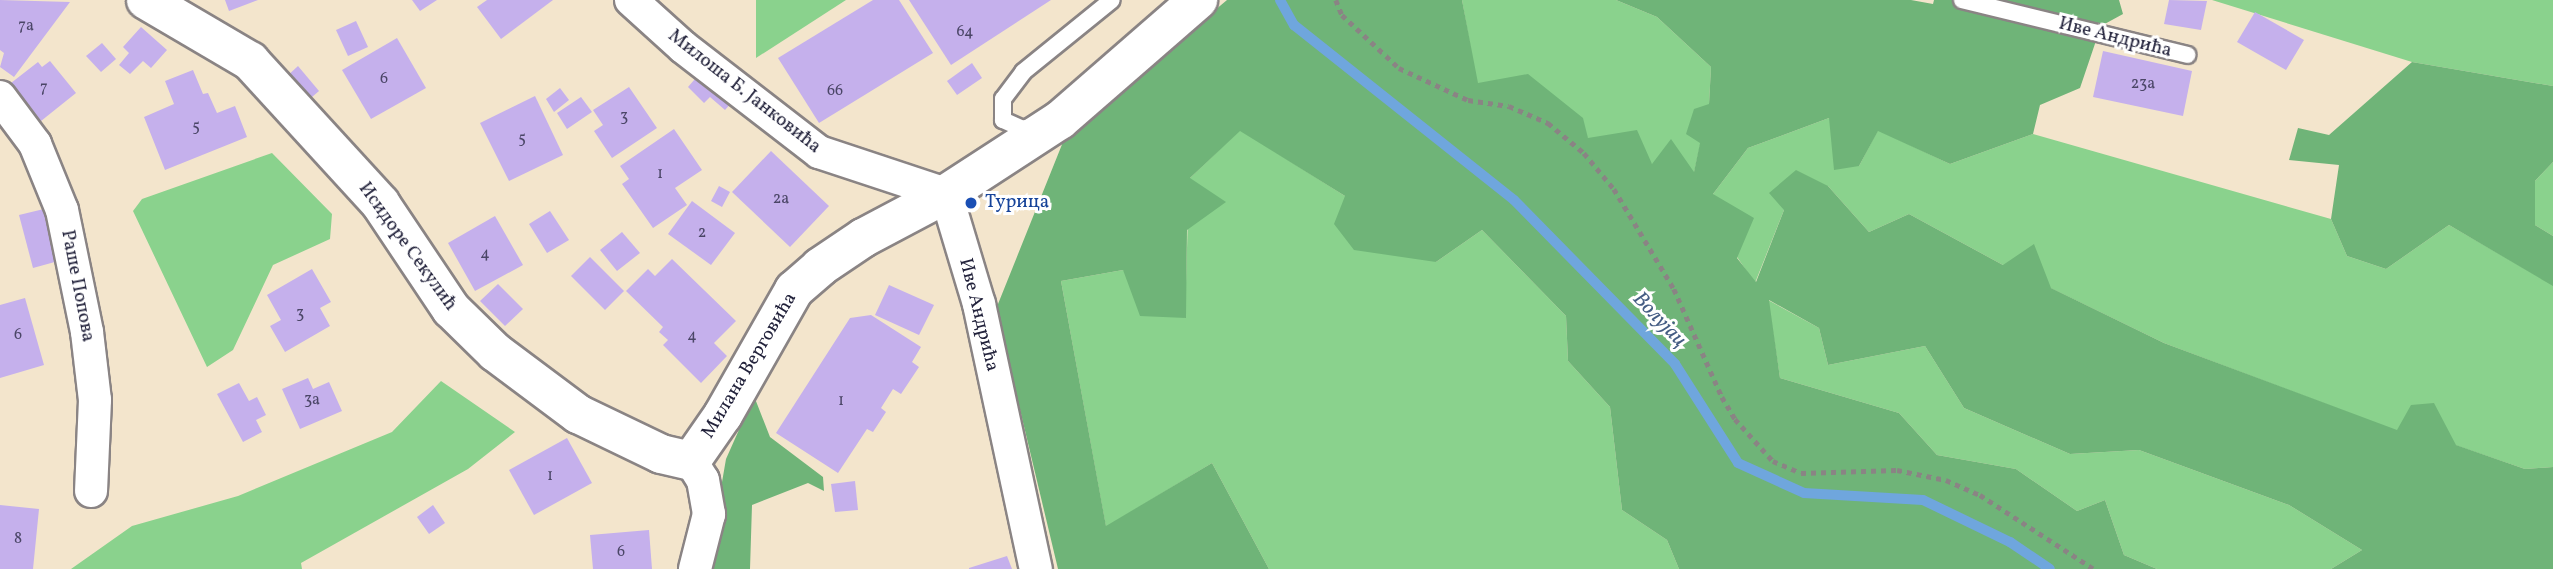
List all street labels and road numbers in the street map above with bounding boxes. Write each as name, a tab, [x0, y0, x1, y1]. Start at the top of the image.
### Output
street label: Иве Андрића	[2056, 13, 2174, 63]
street label: Милоша Б. Јанковића	[663, 25, 825, 159]
street label: Исидоре Секулић	[353, 178, 461, 316]
street label: Раше Попова	[55, 228, 99, 344]
street label: Иве Андрића	[953, 256, 1003, 374]
street label: Милана Верговића	[698, 289, 802, 443]

